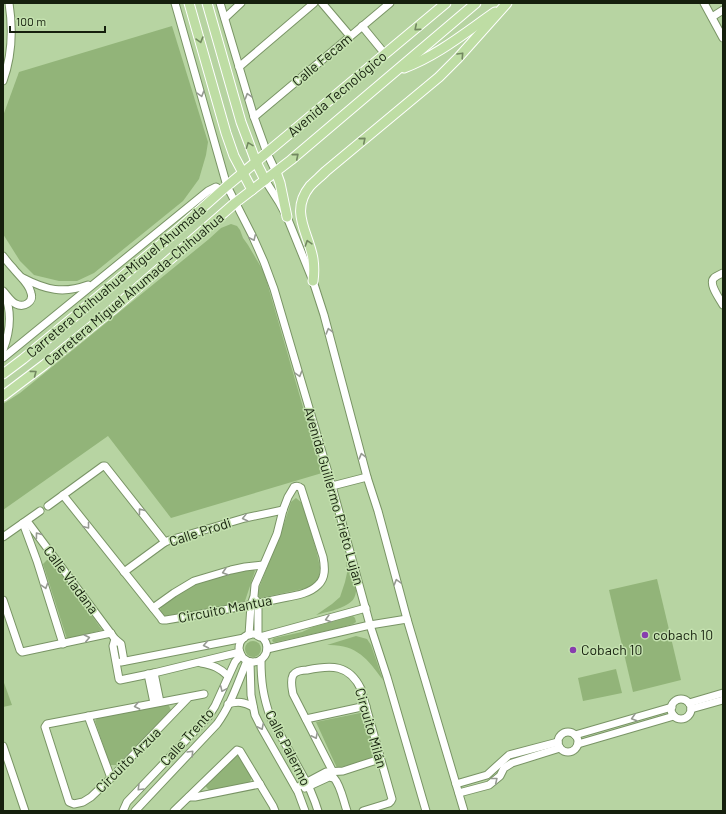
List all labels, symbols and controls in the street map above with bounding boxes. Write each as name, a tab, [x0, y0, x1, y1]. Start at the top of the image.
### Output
scale bar	[10, 8, 105, 34]
text: 100 m	[16, 14, 46, 28]
one-way arrow	[414, 24, 421, 31]
street label: Calle Fecam	[288, 30, 355, 90]
one-way arrow	[195, 37, 203, 44]
street label: Avenida Tecnológico	[284, 47, 390, 140]
one-way arrow	[456, 52, 464, 60]
one-way arrow	[196, 91, 205, 98]
one-way arrow	[244, 93, 253, 100]
one-way arrow	[358, 138, 366, 145]
one-way arrow	[245, 141, 253, 148]
one-way arrow	[291, 153, 298, 160]
street label: Carretera Chihuahua-Miguel Ahumada	[22, 200, 209, 361]
street label: Carretera Miguel Ahumada-Chihuahua	[40, 208, 227, 369]
one-way arrow	[248, 234, 256, 241]
one-way arrow	[304, 239, 313, 246]
one-way arrow	[325, 327, 333, 334]
one-way arrow	[30, 370, 37, 377]
one-way arrow	[294, 370, 303, 377]
street label: Avenida Guillermo Prieto Lujan	[301, 405, 368, 587]
one-way arrow	[358, 453, 366, 460]
one-way arrow	[138, 509, 145, 516]
street label: Calle Prodi	[167, 513, 233, 550]
one-way arrow	[242, 513, 249, 522]
one-way arrow	[83, 521, 90, 528]
one-way arrow	[35, 532, 43, 539]
street label: Calle Viadana	[40, 542, 102, 617]
one-way arrow	[222, 567, 229, 576]
one-way arrow	[393, 578, 402, 585]
one-way arrow	[40, 583, 49, 590]
street label: Circuito Mantua	[177, 591, 273, 626]
one-way arrow	[325, 614, 332, 623]
place label: cobach 10	[653, 626, 713, 643]
marker: cobach 10	[640, 630, 650, 640]
one-way arrow	[84, 635, 91, 643]
one-way arrow	[203, 640, 209, 649]
place label: Cobach 10	[581, 641, 642, 658]
marker: Cobach 10	[568, 645, 578, 655]
one-way arrow	[220, 685, 228, 692]
street label: Circuito Milán	[352, 686, 391, 770]
one-way arrow	[134, 701, 140, 710]
street label: Calle Trento	[156, 704, 217, 769]
street label: Calle Palermo	[262, 707, 315, 788]
one-way arrow	[631, 713, 638, 722]
street label: Circuito Arzua	[91, 723, 164, 796]
one-way arrow	[256, 723, 264, 730]
one-way arrow	[310, 732, 317, 740]
one-way arrow	[186, 750, 194, 758]
one-way arrow	[490, 778, 497, 785]
one-way arrow	[137, 783, 145, 791]

